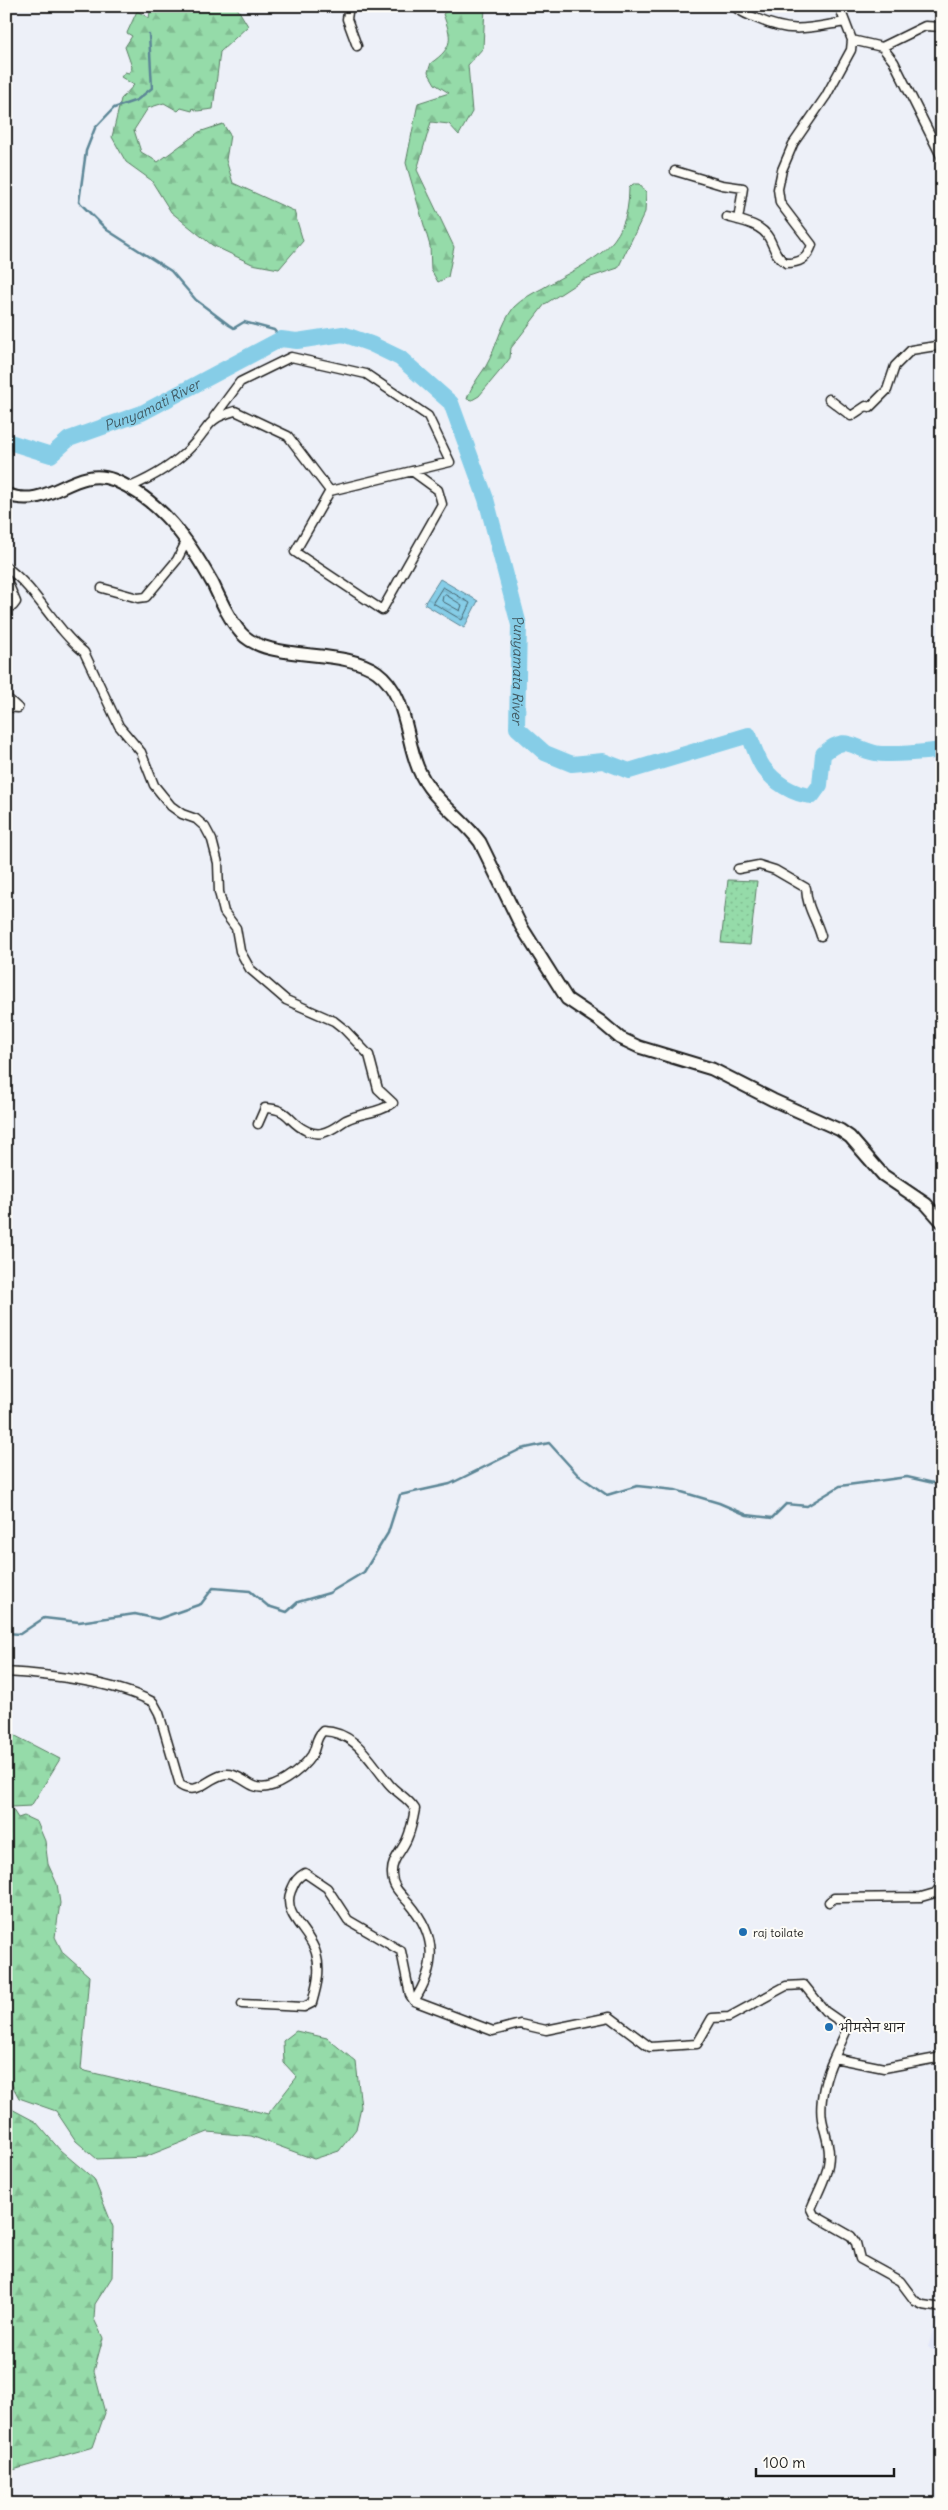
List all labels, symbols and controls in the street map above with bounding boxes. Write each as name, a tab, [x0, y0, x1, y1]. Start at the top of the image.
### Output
water label: Punyamati River	[101, 374, 205, 435]
water label: Punyamata River	[508, 613, 528, 727]
place label: raj toilate	[753, 1925, 804, 1940]
marker: raj toilate	[737, 1926, 749, 1938]
place label: भीमसेन थान	[838, 2017, 906, 2035]
marker: भीमसेन थान	[823, 2021, 835, 2033]
scale bar	[756, 2445, 893, 2477]
text: 100 m	[763, 2453, 805, 2472]

